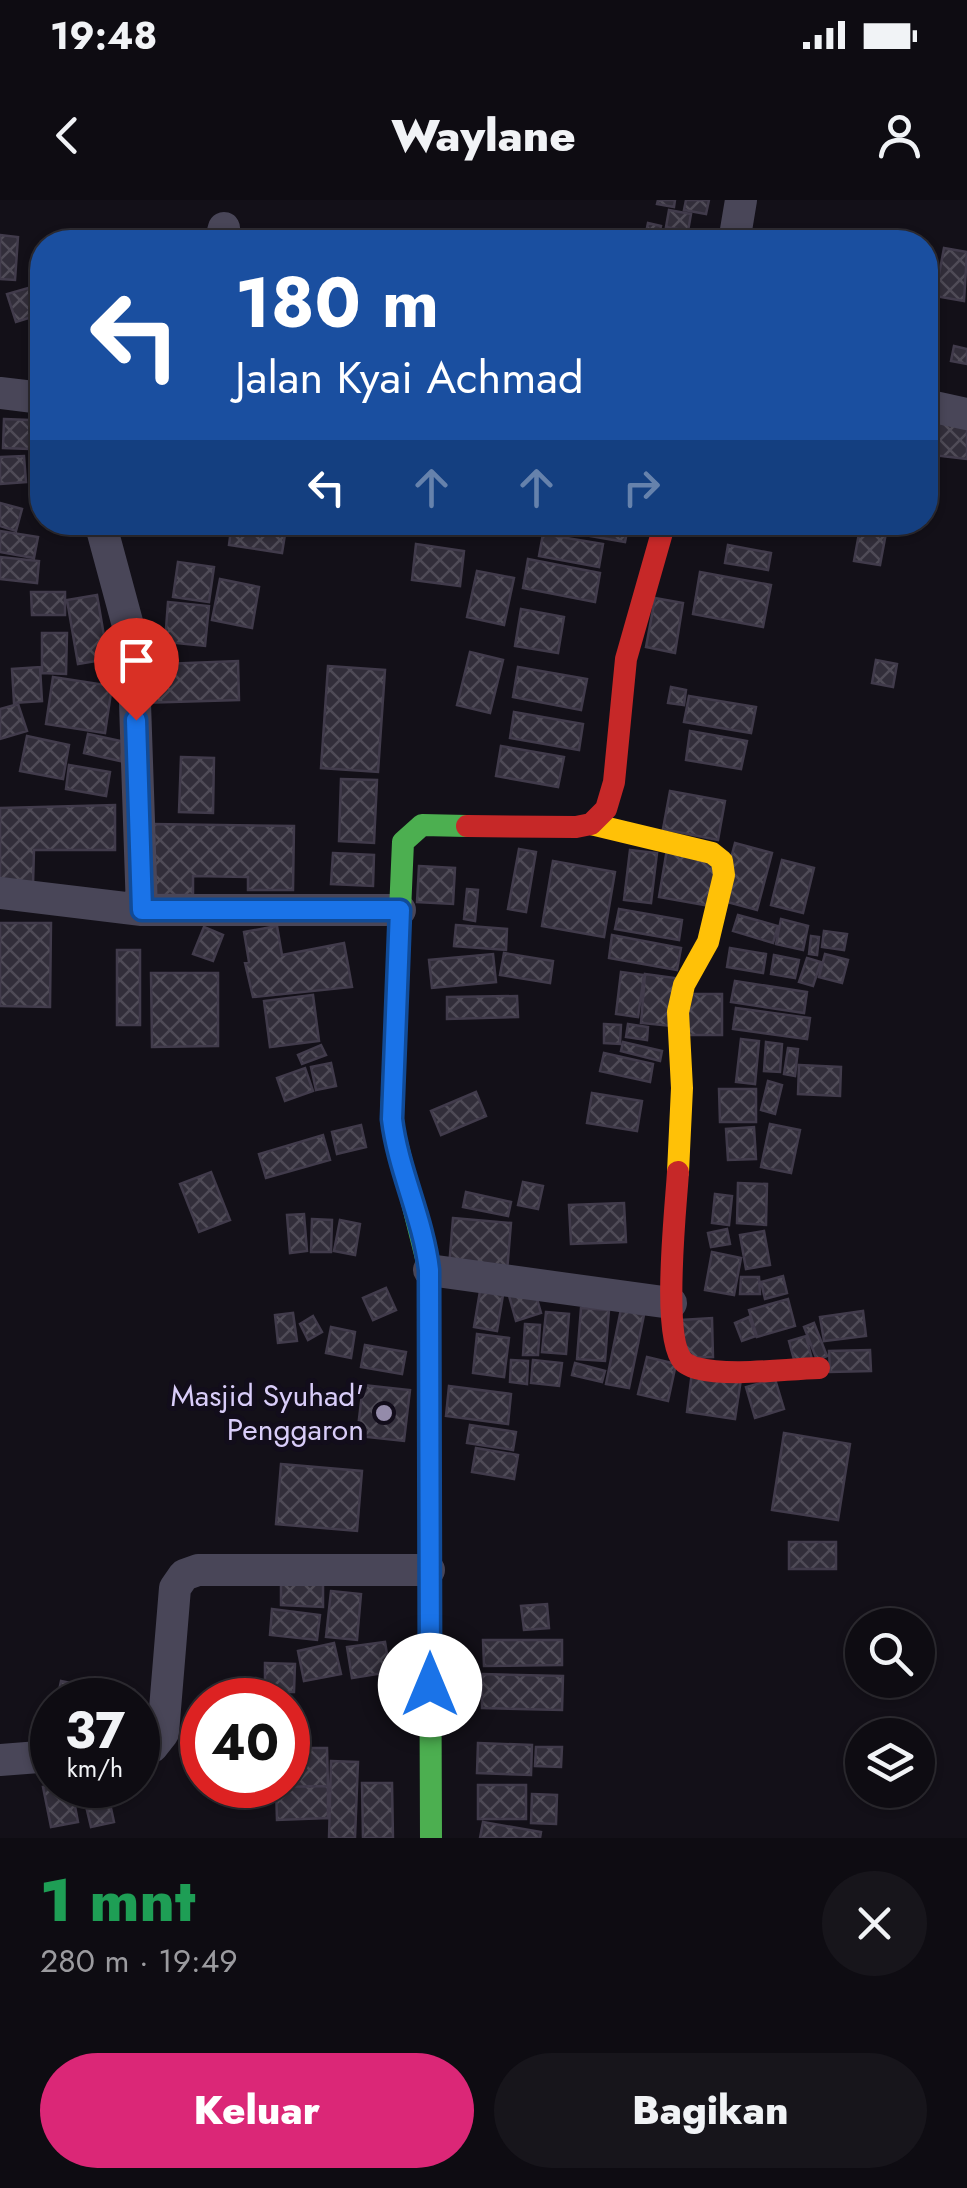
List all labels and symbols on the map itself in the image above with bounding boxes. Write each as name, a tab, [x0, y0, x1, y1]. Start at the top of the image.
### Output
pin	[94, 618, 179, 721]
place label: Masjid Syuhad' Penggaron	[171, 1374, 364, 1451]
marker: Masjid Syuhad' Penggaron	[373, 1402, 395, 1424]
position arrow	[378, 1633, 482, 1737]
speed limit sign: 40	[180, 1678, 310, 1808]

